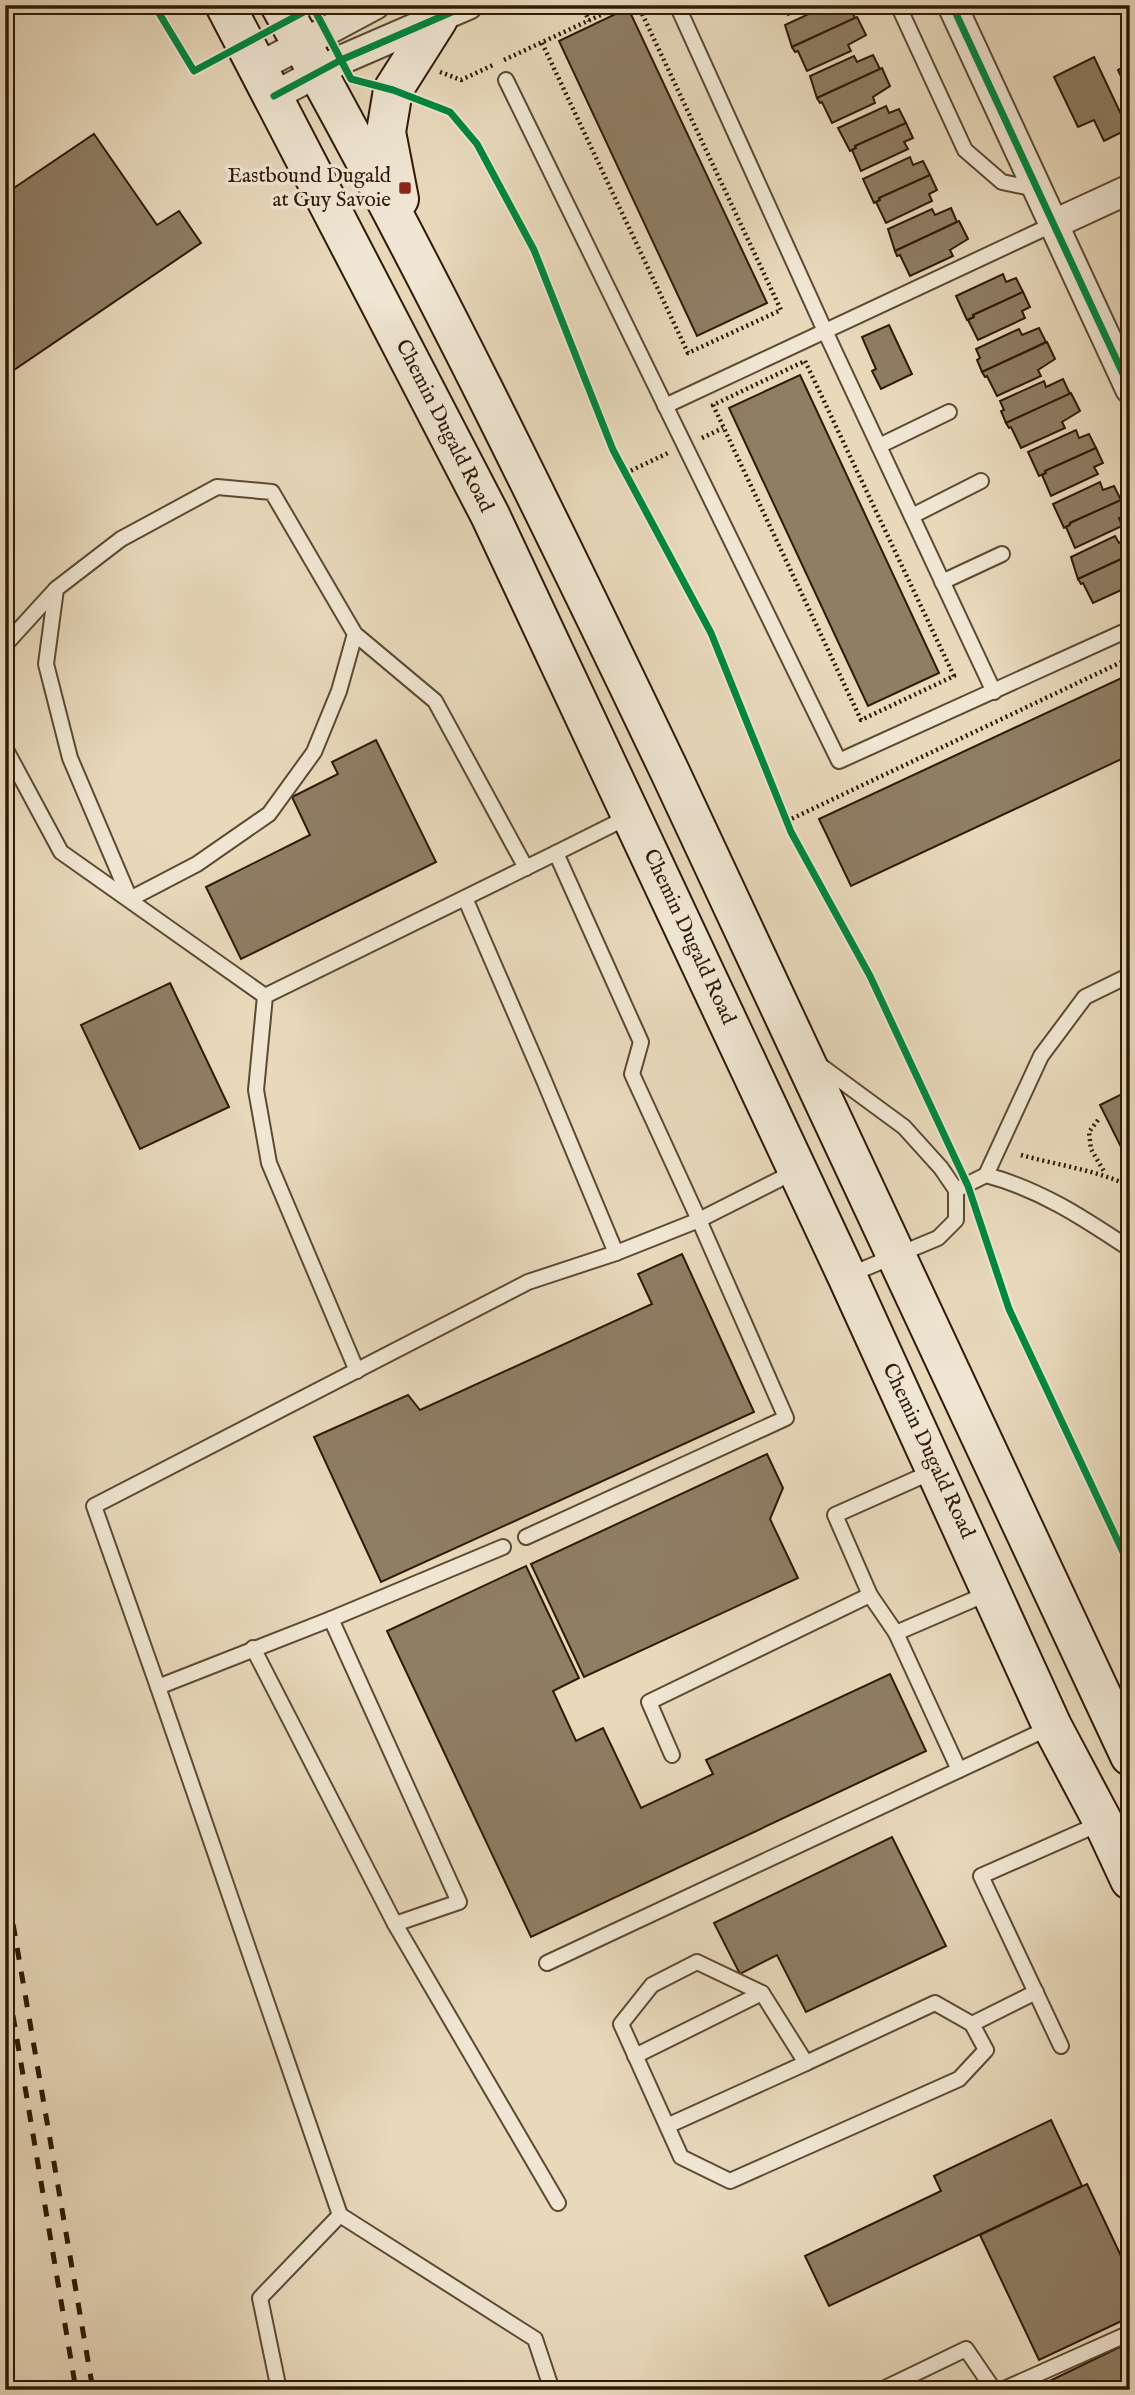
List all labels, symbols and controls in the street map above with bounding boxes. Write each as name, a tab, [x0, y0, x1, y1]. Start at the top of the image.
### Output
place label: Eastbound Dugald at Guy Savoie	[227, 163, 392, 214]
marker: Eastbound Dugald at Guy Savoie	[397, 180, 413, 196]
street label: Chemin Dugald Road	[389, 335, 500, 518]
street label: Chemin Dugald Road	[637, 845, 742, 1030]
street label: Chemin Dugald Road	[876, 1359, 981, 1544]

